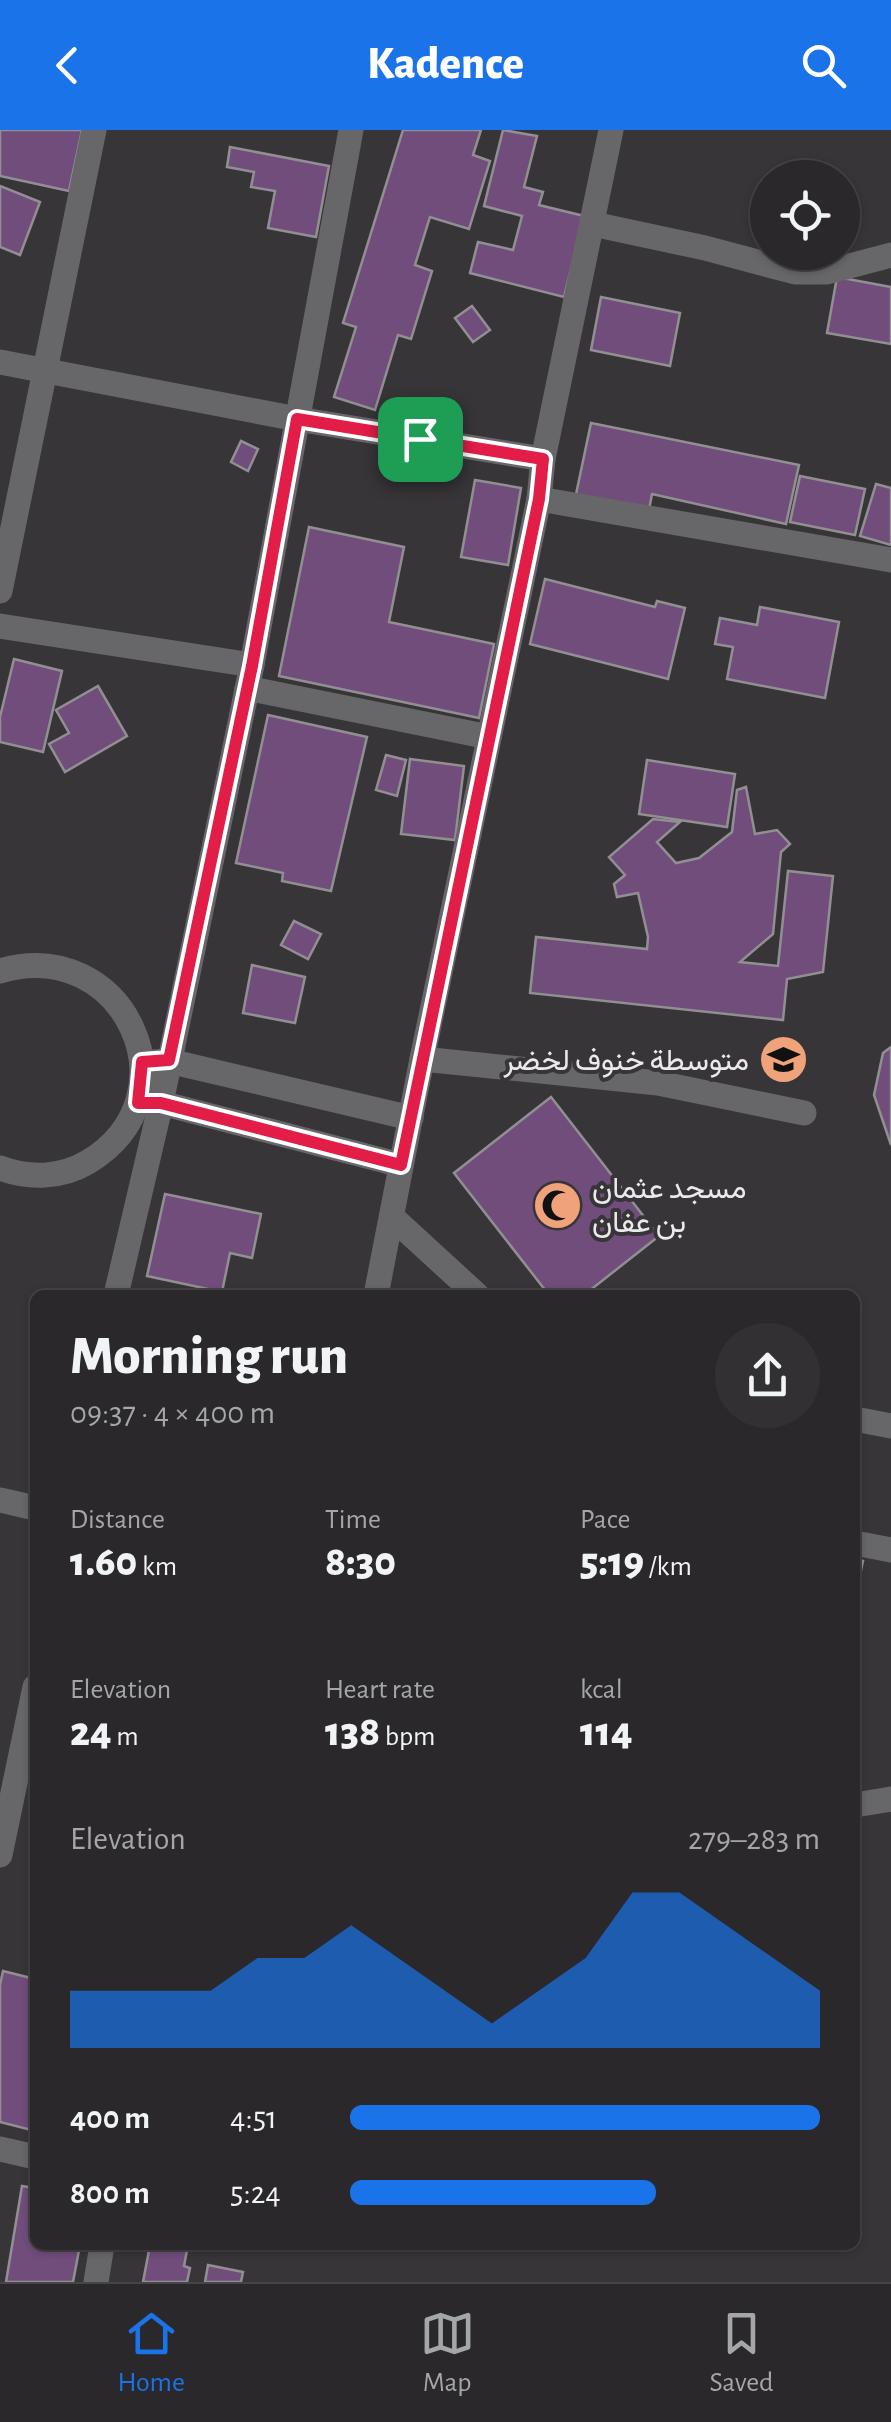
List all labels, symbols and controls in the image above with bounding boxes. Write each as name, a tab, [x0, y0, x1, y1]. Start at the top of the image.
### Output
icon: back	[40, 38, 95, 93]
icon: search	[796, 38, 851, 93]
text: Kadence	[367, 42, 524, 87]
map controls	[750, 160, 860, 270]
button: locate	[750, 160, 860, 270]
pin	[378, 397, 463, 482]
icon: arrive	[393, 412, 448, 467]
school or university icon: متوسطة خنوف لخضر	[758, 1034, 810, 1086]
place label: متوسطة خنوف لخضر	[503, 1046, 749, 1078]
place label: مسجد عثمان بن عفان	[592, 1174, 746, 1240]
mosque icon: مسجد عثمان بن عفان	[531, 1179, 583, 1231]
button: share	[715, 1323, 820, 1428]
text: Morning run	[70, 1329, 348, 1384]
text: 09:37 · 4 × 400 m	[70, 1397, 275, 1429]
text: Distance	[70, 1506, 165, 1534]
text: Time	[325, 1506, 381, 1534]
text: Pace	[580, 1506, 630, 1534]
text: 1.60	[70, 1541, 137, 1583]
text: 8:30	[325, 1541, 396, 1583]
text: 5:19	[580, 1541, 644, 1583]
text: km	[137, 1553, 177, 1581]
text: /km	[644, 1553, 692, 1581]
text: Elevation	[70, 1676, 171, 1704]
text: Heart rate	[325, 1676, 435, 1704]
text: kcal	[580, 1676, 623, 1704]
text: 24	[70, 1711, 112, 1753]
text: 138	[325, 1711, 380, 1753]
text: 114	[580, 1711, 633, 1753]
text: m	[112, 1723, 139, 1751]
text: bpm	[380, 1723, 435, 1751]
text: Elevation	[70, 1823, 186, 1855]
text: 279–283 m	[688, 1823, 820, 1855]
text: 400 m	[70, 2102, 150, 2134]
text: 4:51	[230, 2102, 277, 2134]
text: 800 m	[70, 2177, 150, 2209]
text: 5:24	[230, 2177, 281, 2209]
tab: Home	[117, 2306, 185, 2400]
tab: Map	[420, 2306, 475, 2400]
tab: Saved	[709, 2306, 774, 2400]

